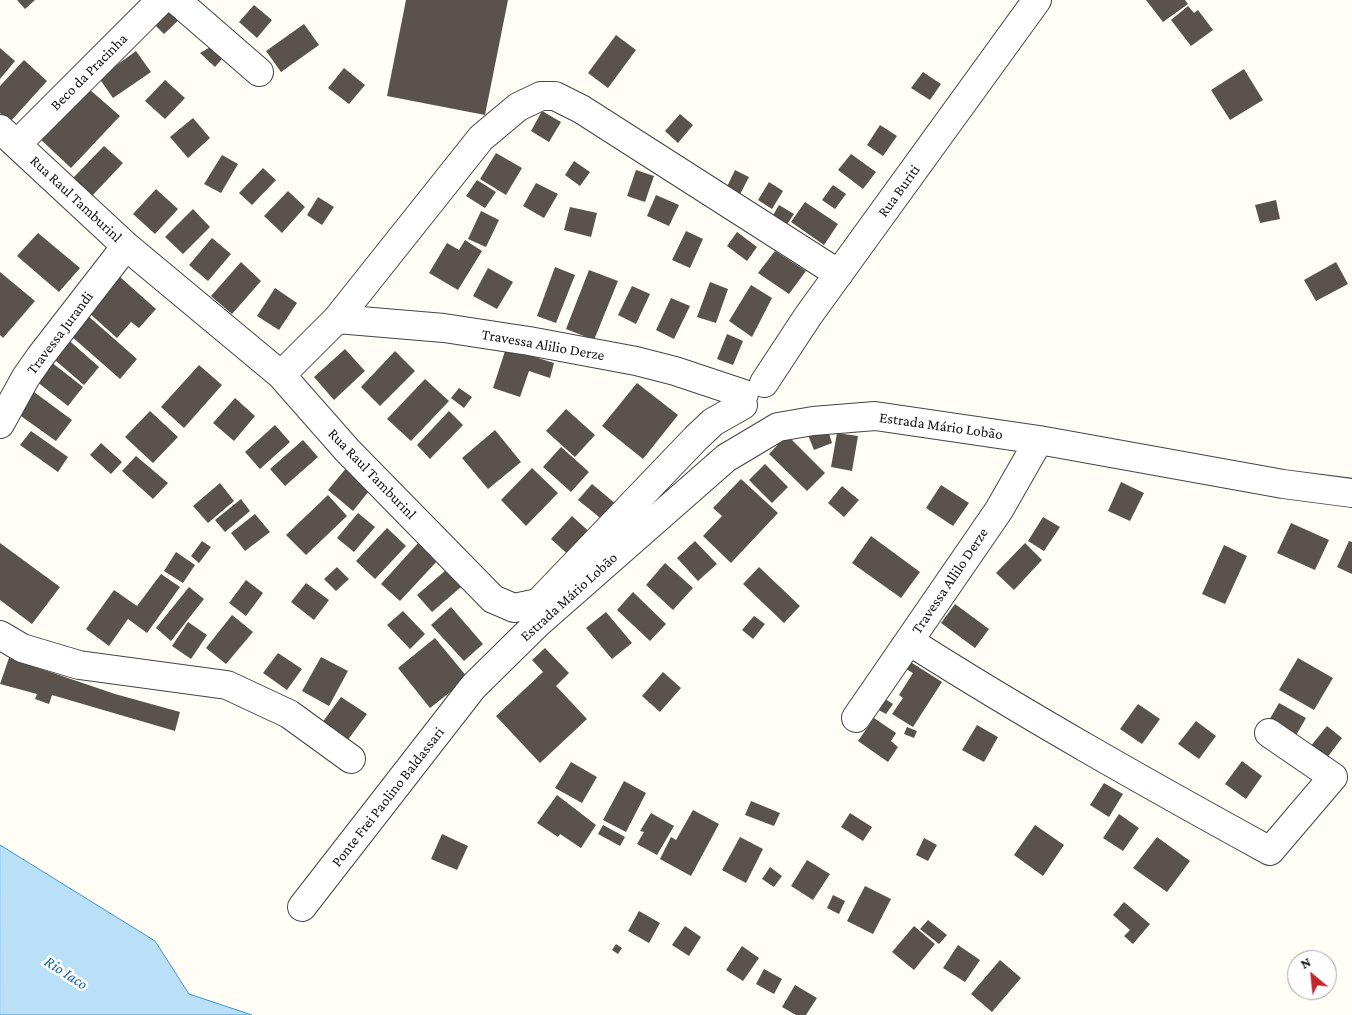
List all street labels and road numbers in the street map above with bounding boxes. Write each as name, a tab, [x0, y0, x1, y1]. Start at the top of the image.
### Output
street label: Beco da Pracinha	[47, 30, 131, 114]
street label: Rua Raul Tamburinl	[26, 152, 126, 246]
street label: Rua Buriti	[874, 161, 924, 221]
street label: Travessa Jurandi	[23, 288, 97, 378]
street label: Travessa Alilio Derze	[480, 325, 606, 365]
street label: Estrada Mário Lobão	[878, 408, 1004, 444]
street label: Rua Raul Tamburinl	[324, 425, 420, 523]
street label: Travessa Allilo Derze	[908, 524, 992, 638]
street label: Estrada Mário Lobão	[517, 549, 621, 645]
street label: Ponte Frei Paolino Baldassari	[328, 724, 448, 870]

